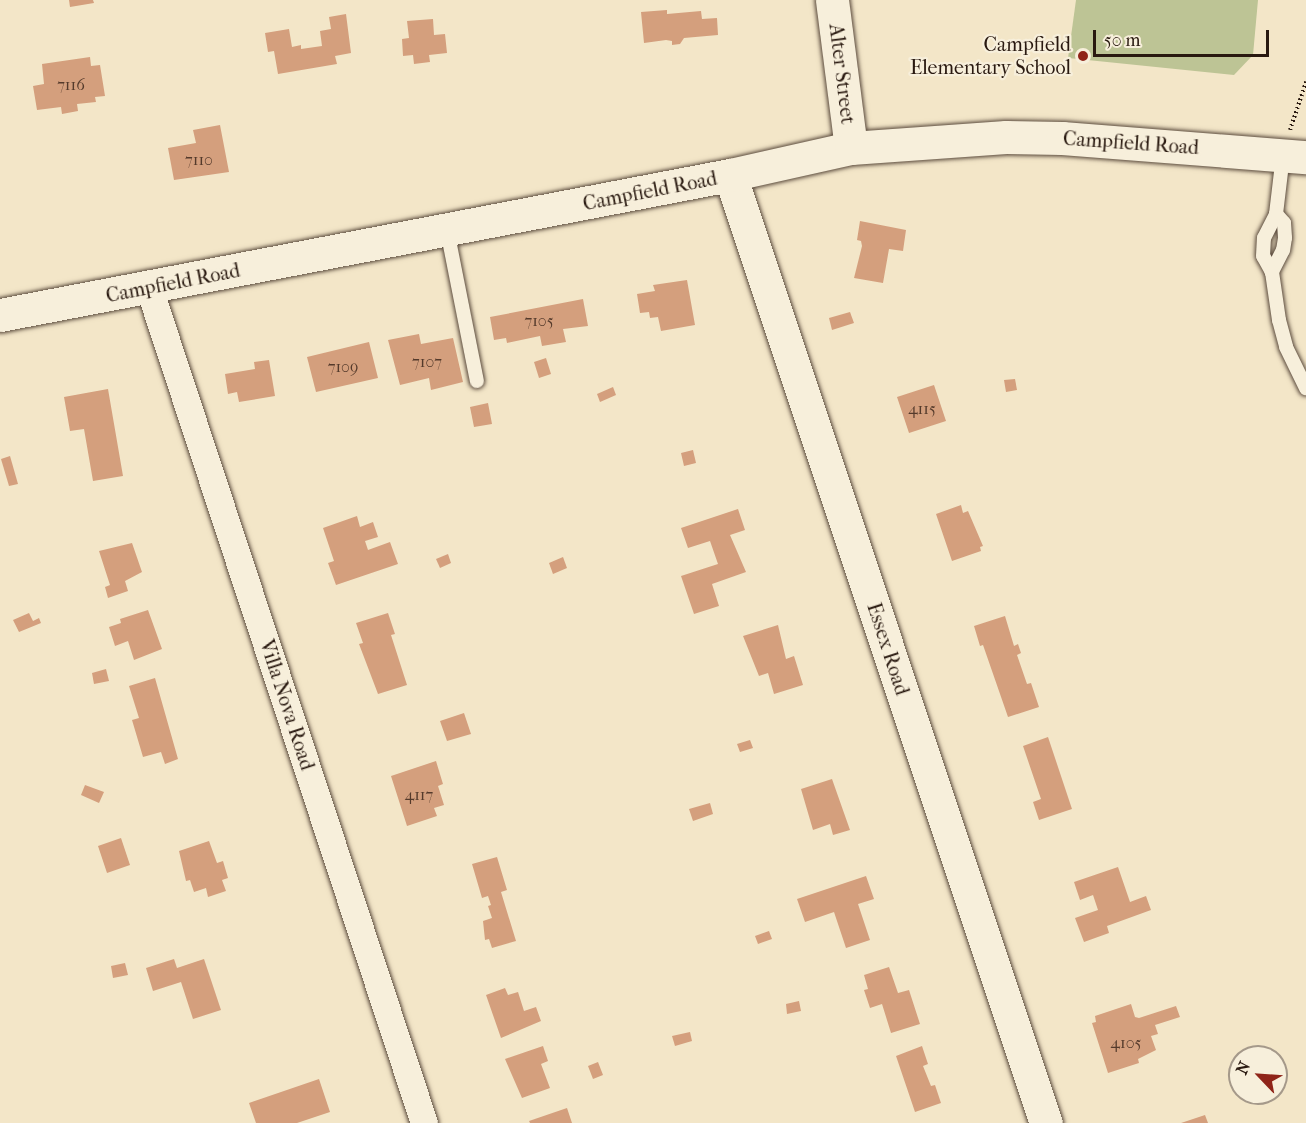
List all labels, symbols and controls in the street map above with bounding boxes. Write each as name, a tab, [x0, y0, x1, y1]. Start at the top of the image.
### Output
scale bar	[1096, 18, 1272, 56]
street label: Alter Street	[824, 22, 860, 126]
text: 50 m	[1104, 30, 1140, 51]
place label: Campfield Elementary School	[910, 33, 1071, 80]
marker: Campfield Elementary School	[1076, 49, 1090, 63]
house number: 7116	[57, 75, 85, 95]
street label: Campfield Road	[1062, 126, 1200, 160]
house number: 7110	[185, 150, 213, 170]
street label: Campfield Road	[581, 166, 719, 216]
street label: Campfield Road	[104, 258, 242, 308]
house number: 7105	[524, 311, 554, 331]
house number: 7107	[412, 352, 442, 372]
house number: 7109	[328, 357, 358, 377]
house number: 4115	[908, 399, 936, 419]
street label: Essex Road	[862, 600, 914, 698]
street label: Villa Nova Road	[255, 637, 319, 773]
house number: 4117	[405, 785, 433, 805]
house number: 4105	[1111, 1033, 1141, 1053]
north arrow	[1228, 1045, 1288, 1105]
text: N	[1232, 1059, 1254, 1078]

